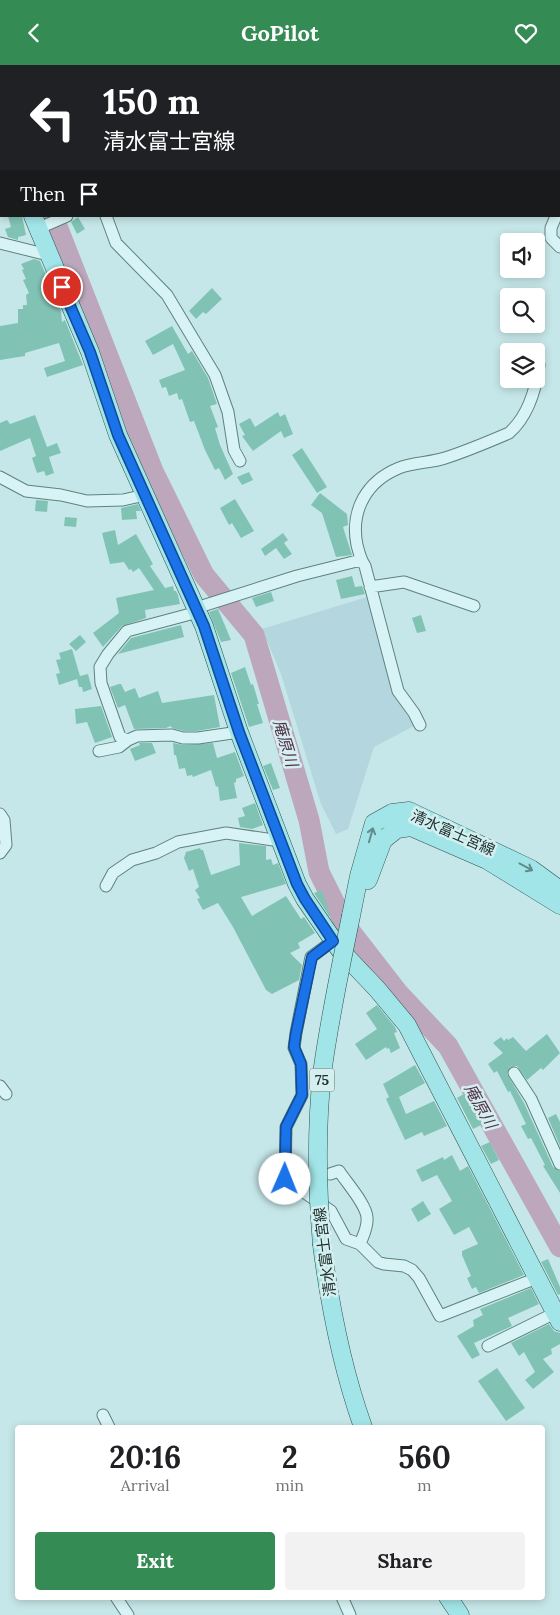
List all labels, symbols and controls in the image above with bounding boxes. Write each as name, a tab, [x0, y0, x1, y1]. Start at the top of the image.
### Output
icon: back	[20, 19, 48, 47]
text: GoPilot	[241, 19, 319, 47]
icon: heart	[512, 19, 540, 47]
text: 150 m	[103, 79, 200, 124]
icon: left	[20, 85, 85, 150]
text: 清水富士宮線	[103, 127, 235, 155]
icon: arrive	[75, 180, 103, 208]
text: Then	[20, 182, 65, 206]
map controls	[500, 233, 545, 388]
button: sound	[500, 233, 545, 278]
pin	[41, 266, 83, 308]
icon: arrive	[48, 273, 76, 301]
button: search	[500, 288, 545, 333]
button: layers	[500, 343, 545, 388]
water label: 庵原川	[269, 717, 303, 771]
street label: 清水富士宮線	[408, 806, 498, 860]
one-way arrow	[366, 827, 376, 843]
one-way arrow	[518, 863, 533, 872]
road number: 75	[310, 1069, 334, 1091]
water label: 庵原川	[461, 1080, 502, 1134]
position arrow	[258, 1152, 310, 1204]
street label: 清水富士宮線	[310, 1206, 339, 1298]
text: 20:16	[109, 1438, 181, 1476]
text: 2	[282, 1438, 298, 1476]
text: 560	[398, 1438, 451, 1476]
text: Arrival	[121, 1475, 170, 1495]
text: min	[275, 1475, 304, 1495]
text: m	[417, 1475, 432, 1495]
button: Exit	[35, 1532, 275, 1590]
button: Share	[285, 1532, 525, 1590]

